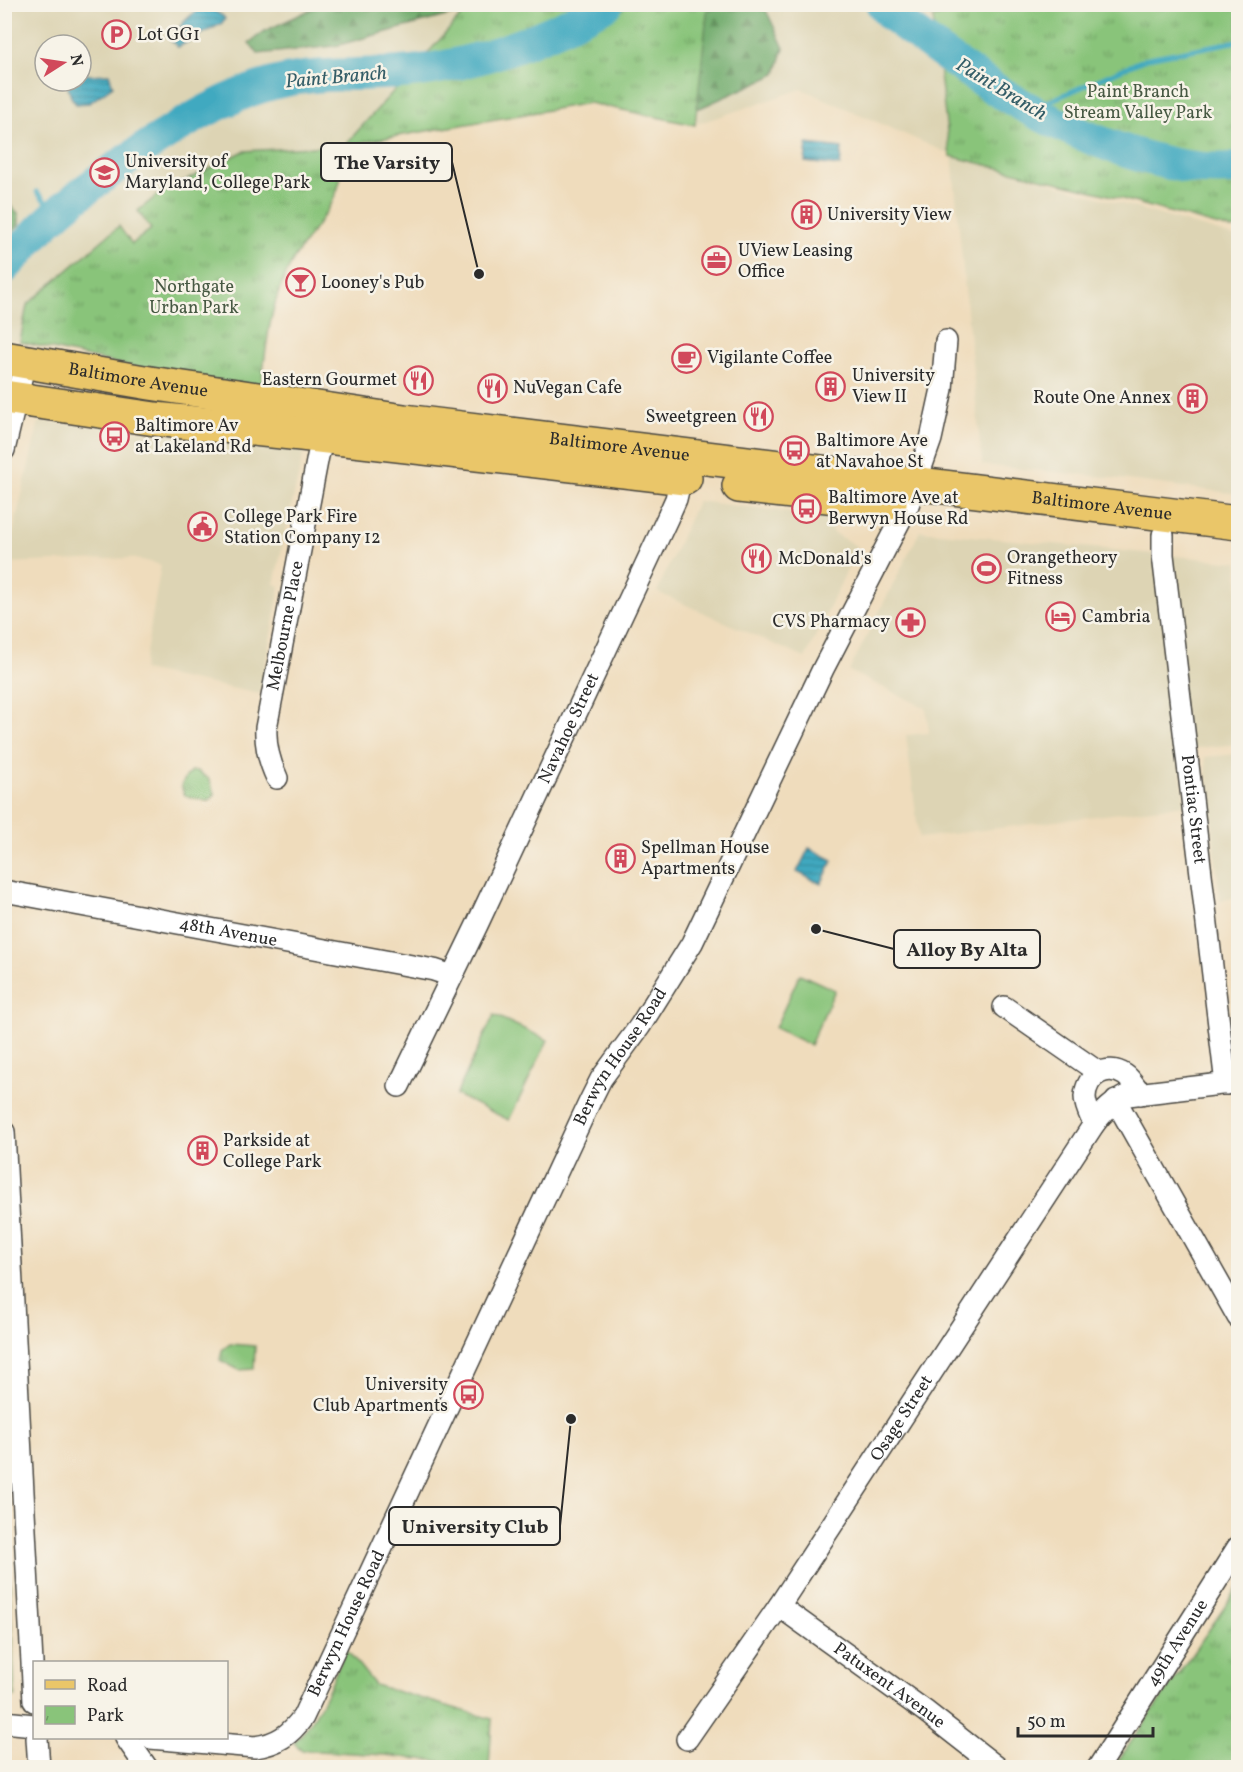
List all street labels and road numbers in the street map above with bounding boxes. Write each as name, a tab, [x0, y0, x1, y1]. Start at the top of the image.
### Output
street label: Baltimore Avenue	[66, 357, 210, 404]
street label: Baltimore Avenue	[548, 426, 691, 468]
street label: Baltimore Avenue	[1030, 485, 1174, 527]
street label: Melbourne Place	[261, 559, 310, 693]
street label: Navahoe Street	[532, 669, 606, 788]
street label: Pontiac Street	[1174, 753, 1212, 865]
street label: 48th Avenue	[177, 911, 279, 953]
street label: Berwyn House Road	[568, 983, 673, 1130]
street label: Osage Street	[864, 1370, 939, 1466]
street label: Berwyn House Road	[302, 1546, 392, 1701]
street label: 49th Avenue	[1140, 1594, 1214, 1692]
street label: Patuxent Avenue	[828, 1636, 950, 1735]

